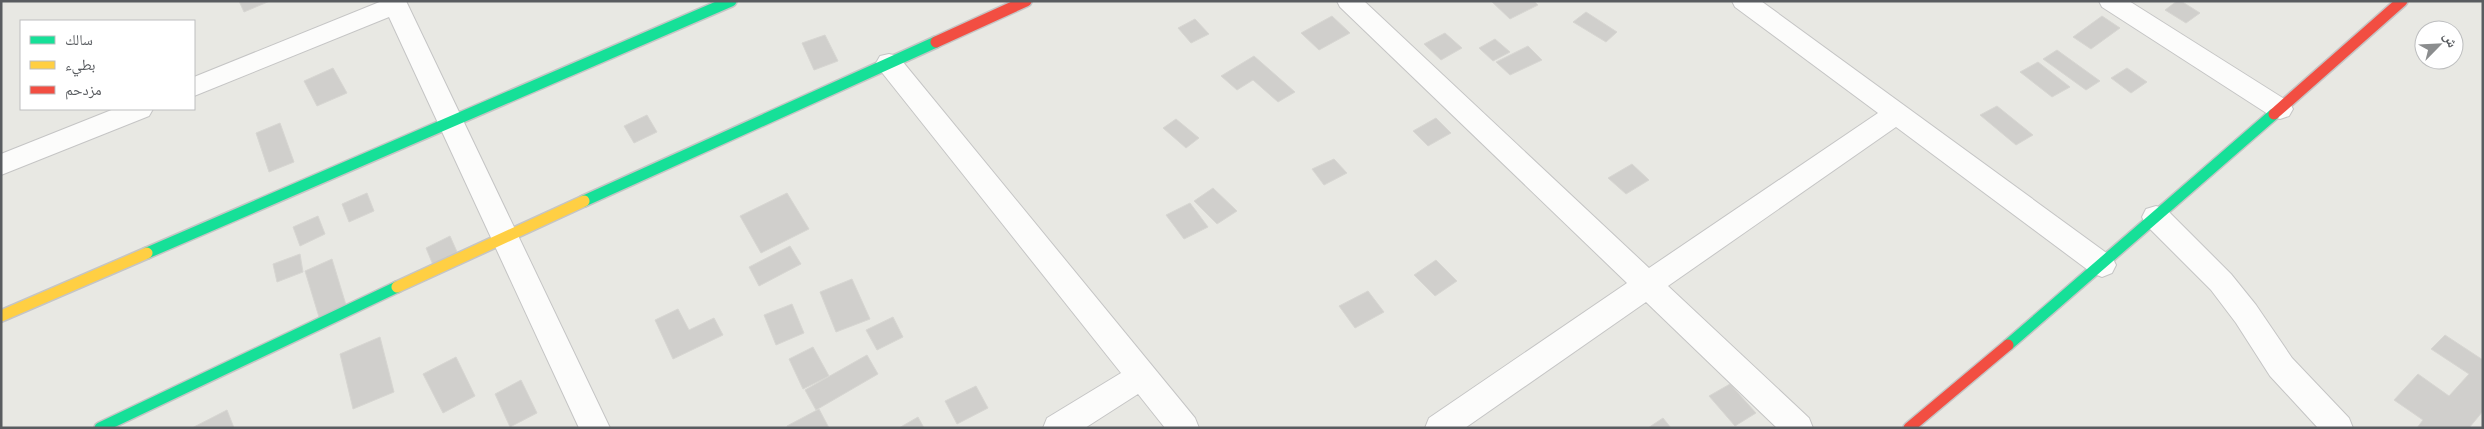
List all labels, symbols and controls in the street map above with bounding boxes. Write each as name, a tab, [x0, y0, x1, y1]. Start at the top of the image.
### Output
legend	[20, 20, 195, 110]
north arrow	[2414, 20, 2464, 70]
text: ش	[2440, 29, 2462, 50]
text: سالك	[65, 30, 93, 49]
text: بطيء	[65, 55, 95, 77]
text: مزدحم	[65, 80, 102, 100]

